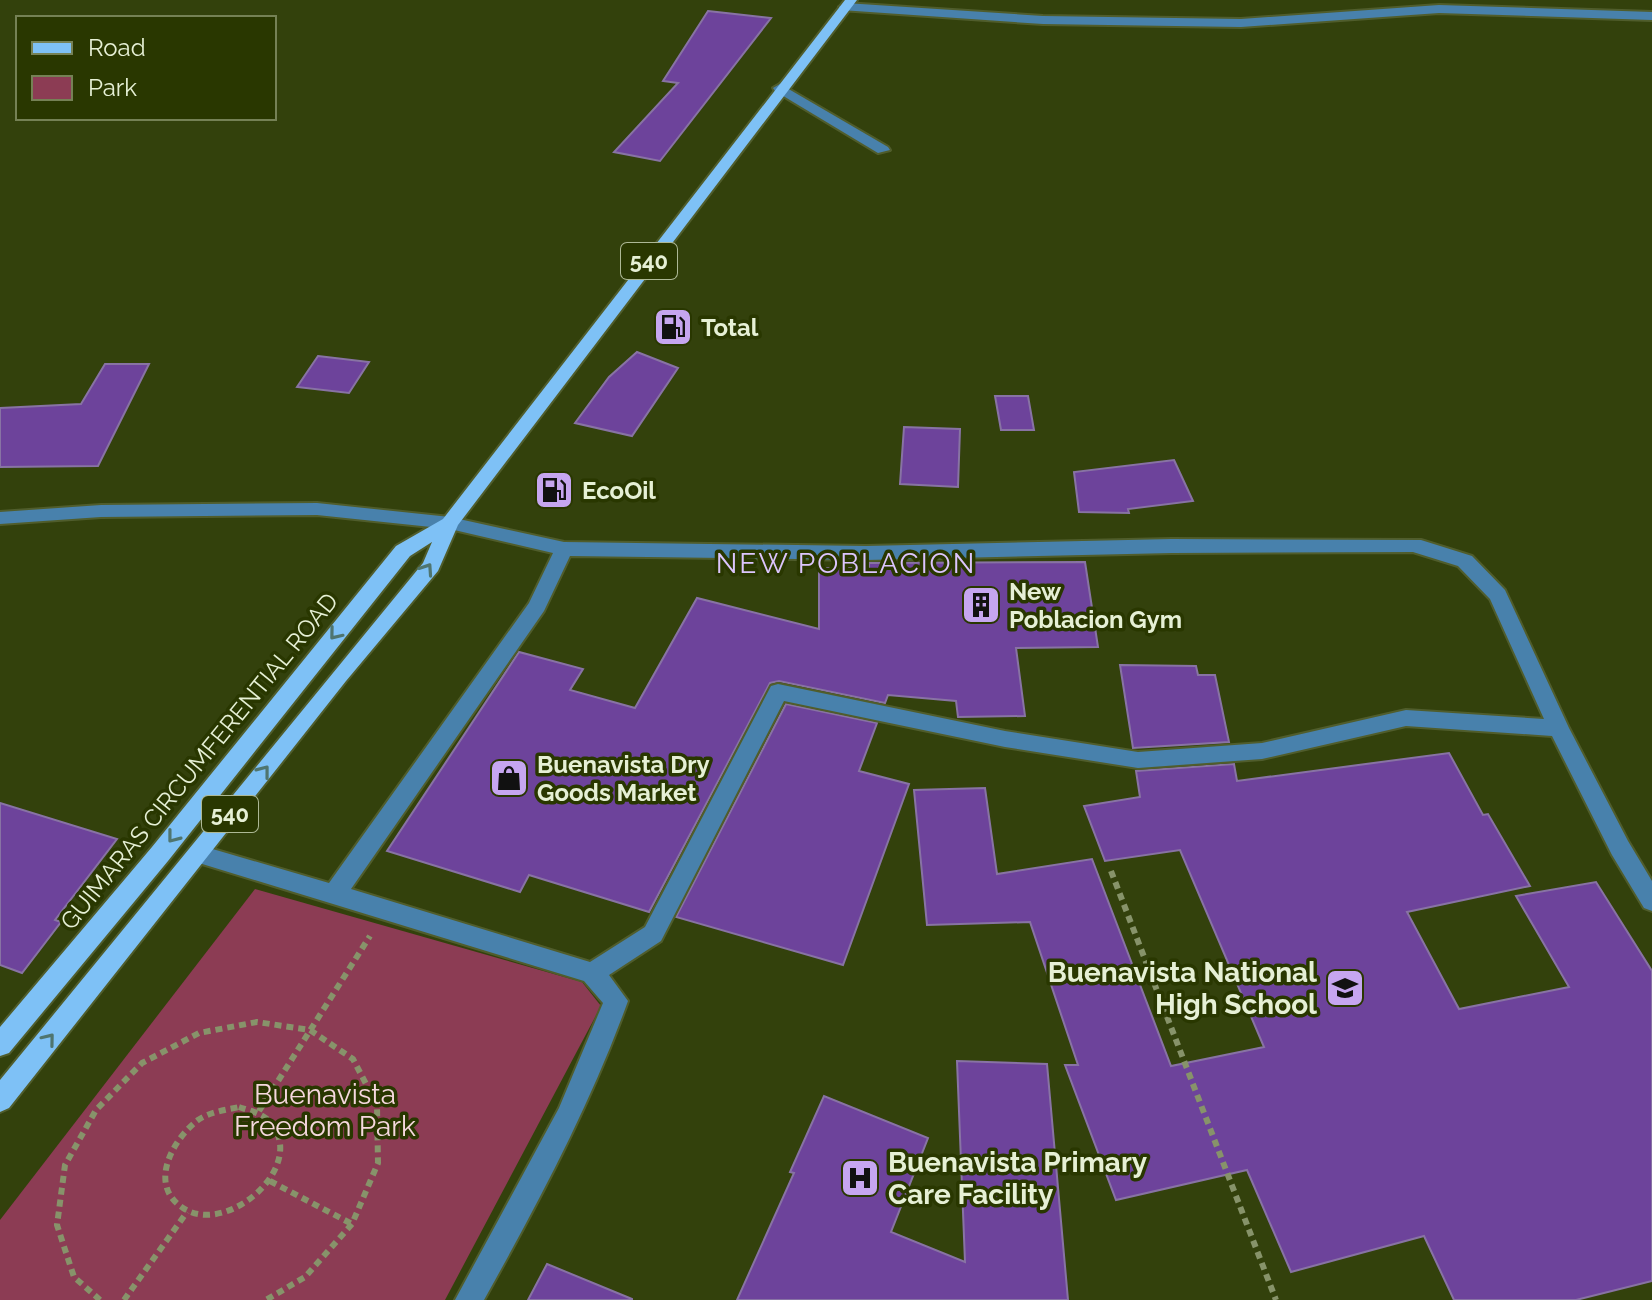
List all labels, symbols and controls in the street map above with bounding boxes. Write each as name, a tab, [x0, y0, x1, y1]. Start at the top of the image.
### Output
legend	[16, 16, 276, 120]
text: Road	[88, 33, 146, 62]
text: Park	[88, 73, 137, 102]
road number: 540	[621, 243, 677, 279]
fuel station icon: Total	[652, 306, 694, 348]
place label: Total	[701, 313, 759, 342]
fuel station icon: EcoOil	[533, 469, 575, 511]
place label: EcoOil	[582, 476, 656, 505]
district label: NEW POBLACION	[716, 547, 976, 580]
one-way arrow	[418, 563, 433, 577]
place label: New Poblacion Gym	[1009, 577, 1182, 634]
building icon: New Poblacion Gym	[960, 584, 1002, 626]
street label: GUIMARAS CIRCUMFERENTIAL ROAD	[54, 587, 344, 935]
one-way arrow	[330, 625, 345, 639]
place label: Buenavista Dry Goods Market	[537, 750, 710, 807]
shop icon: Buenavista Dry Goods Market	[488, 757, 530, 799]
one-way arrow	[255, 765, 269, 780]
road number: 540	[202, 796, 258, 832]
one-way arrow	[168, 828, 183, 842]
place label: Buenavista National High School	[1048, 956, 1317, 1021]
school or university icon: Buenavista National High School	[1324, 967, 1366, 1009]
one-way arrow	[39, 1034, 54, 1048]
park label: Buenavista Freedom Park	[234, 1078, 416, 1143]
place label: Buenavista Primary Care Facility	[888, 1146, 1148, 1211]
hospital icon: Buenavista Primary Care Facility	[839, 1157, 881, 1199]

